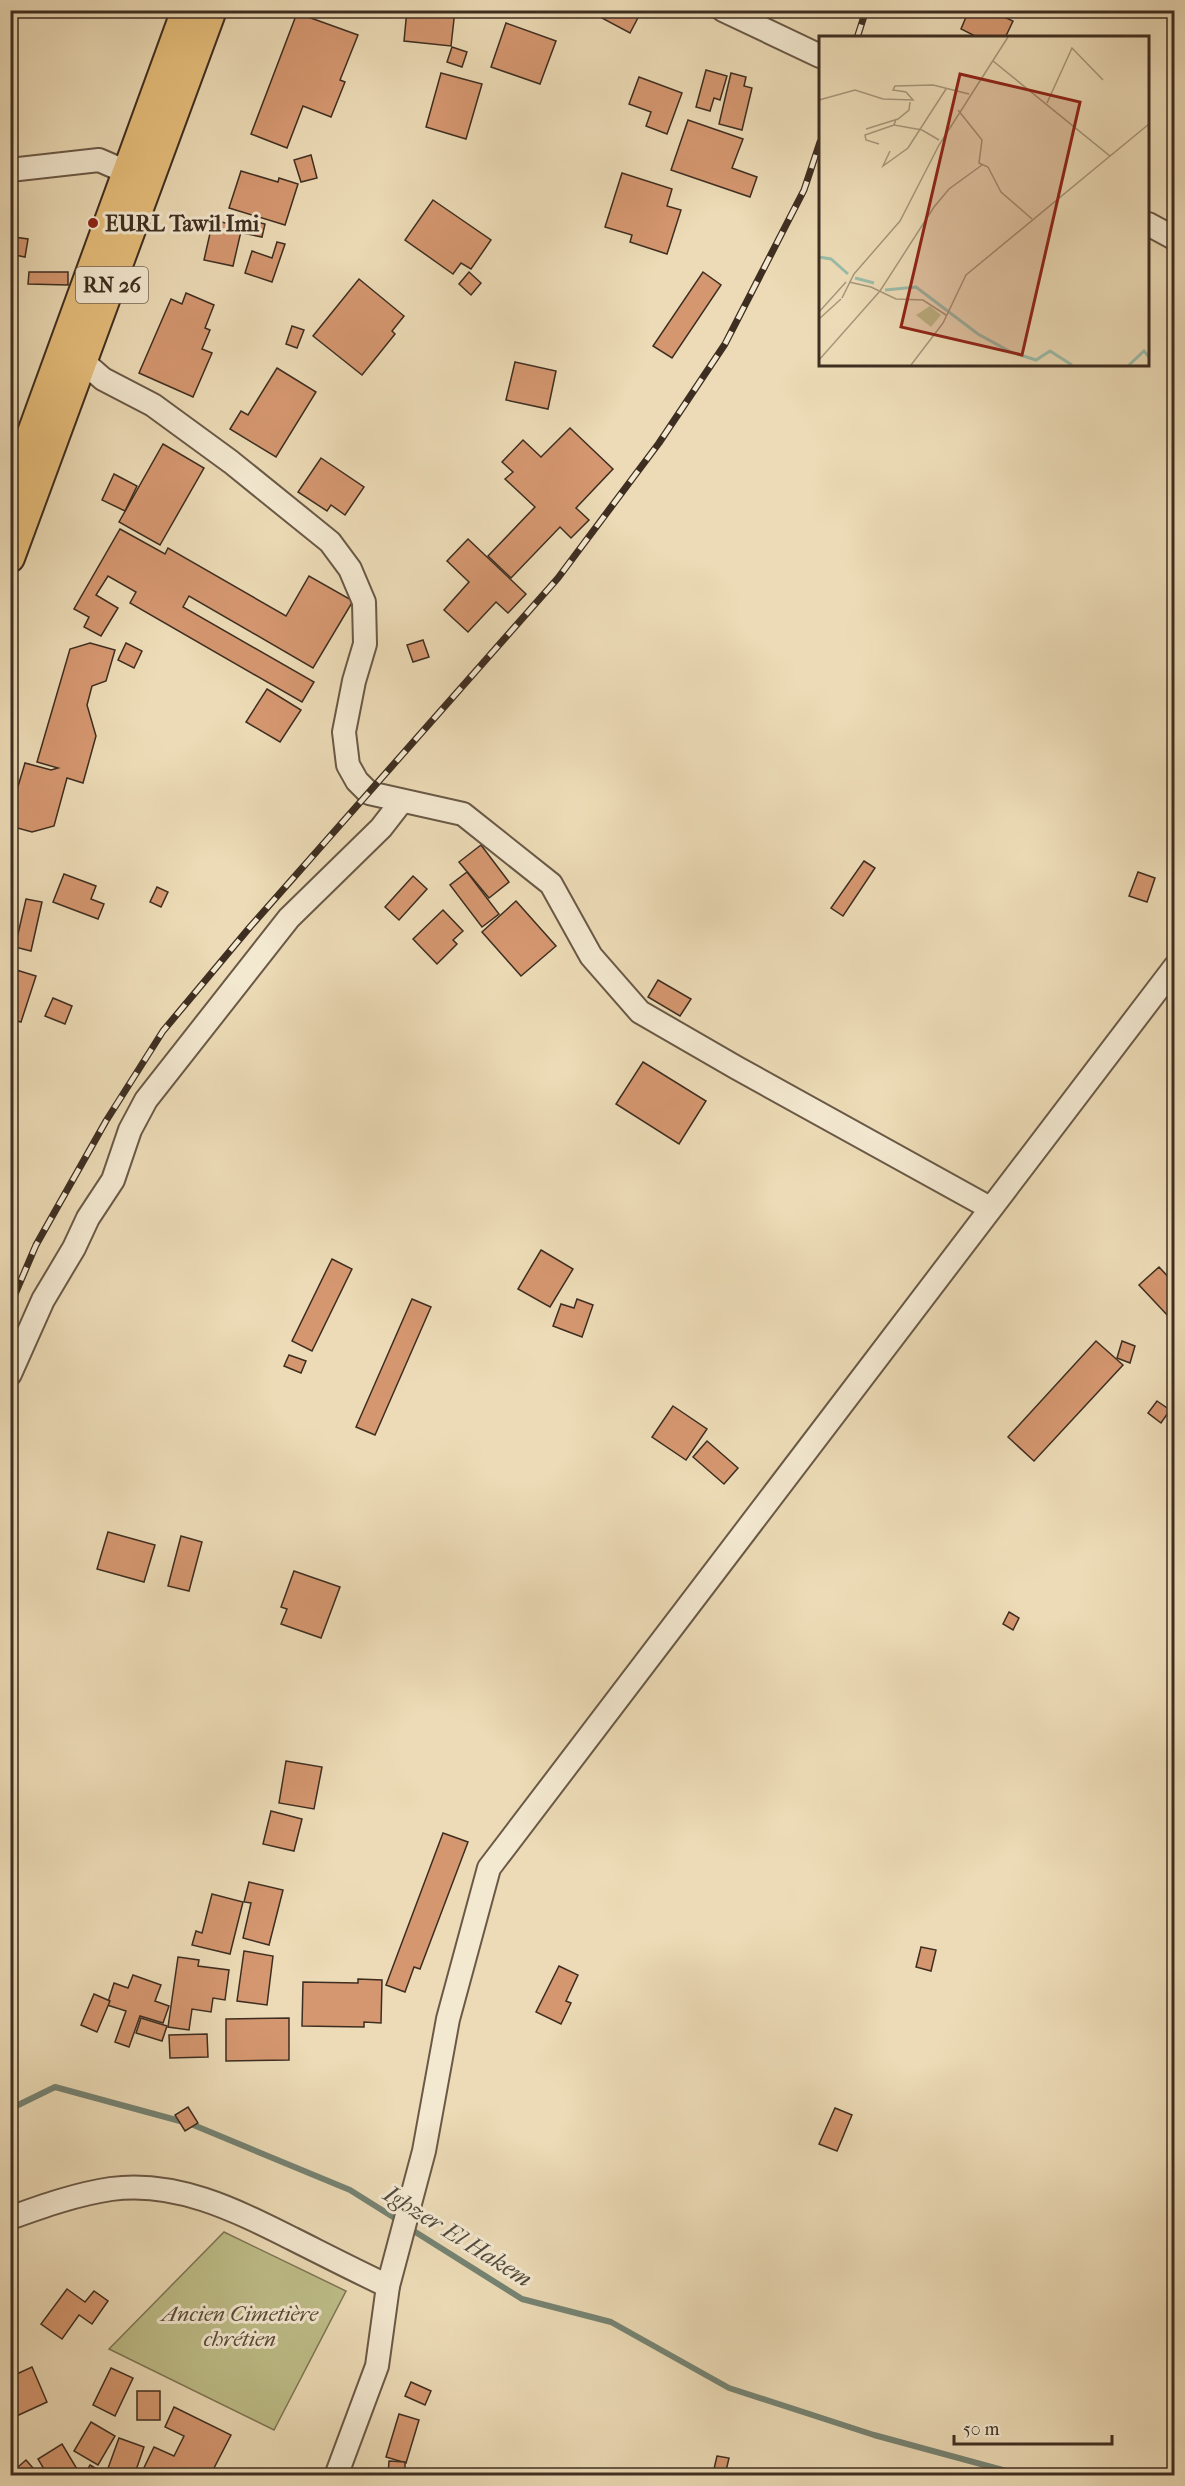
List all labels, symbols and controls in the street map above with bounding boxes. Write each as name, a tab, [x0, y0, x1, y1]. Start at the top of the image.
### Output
inset map	[819, 36, 1149, 366]
place label: EURL Tawil Imi	[105, 211, 260, 237]
marker: EURL Tawil Imi	[86, 216, 100, 230]
road number: RN 26	[76, 267, 148, 303]
water label: Ighzer El Hakem	[378, 2179, 537, 2293]
park label: Ancien Cimetière chrétien	[159, 2301, 319, 2352]
scale bar	[954, 2408, 1112, 2446]
text: 50 m	[963, 2419, 1000, 2440]

